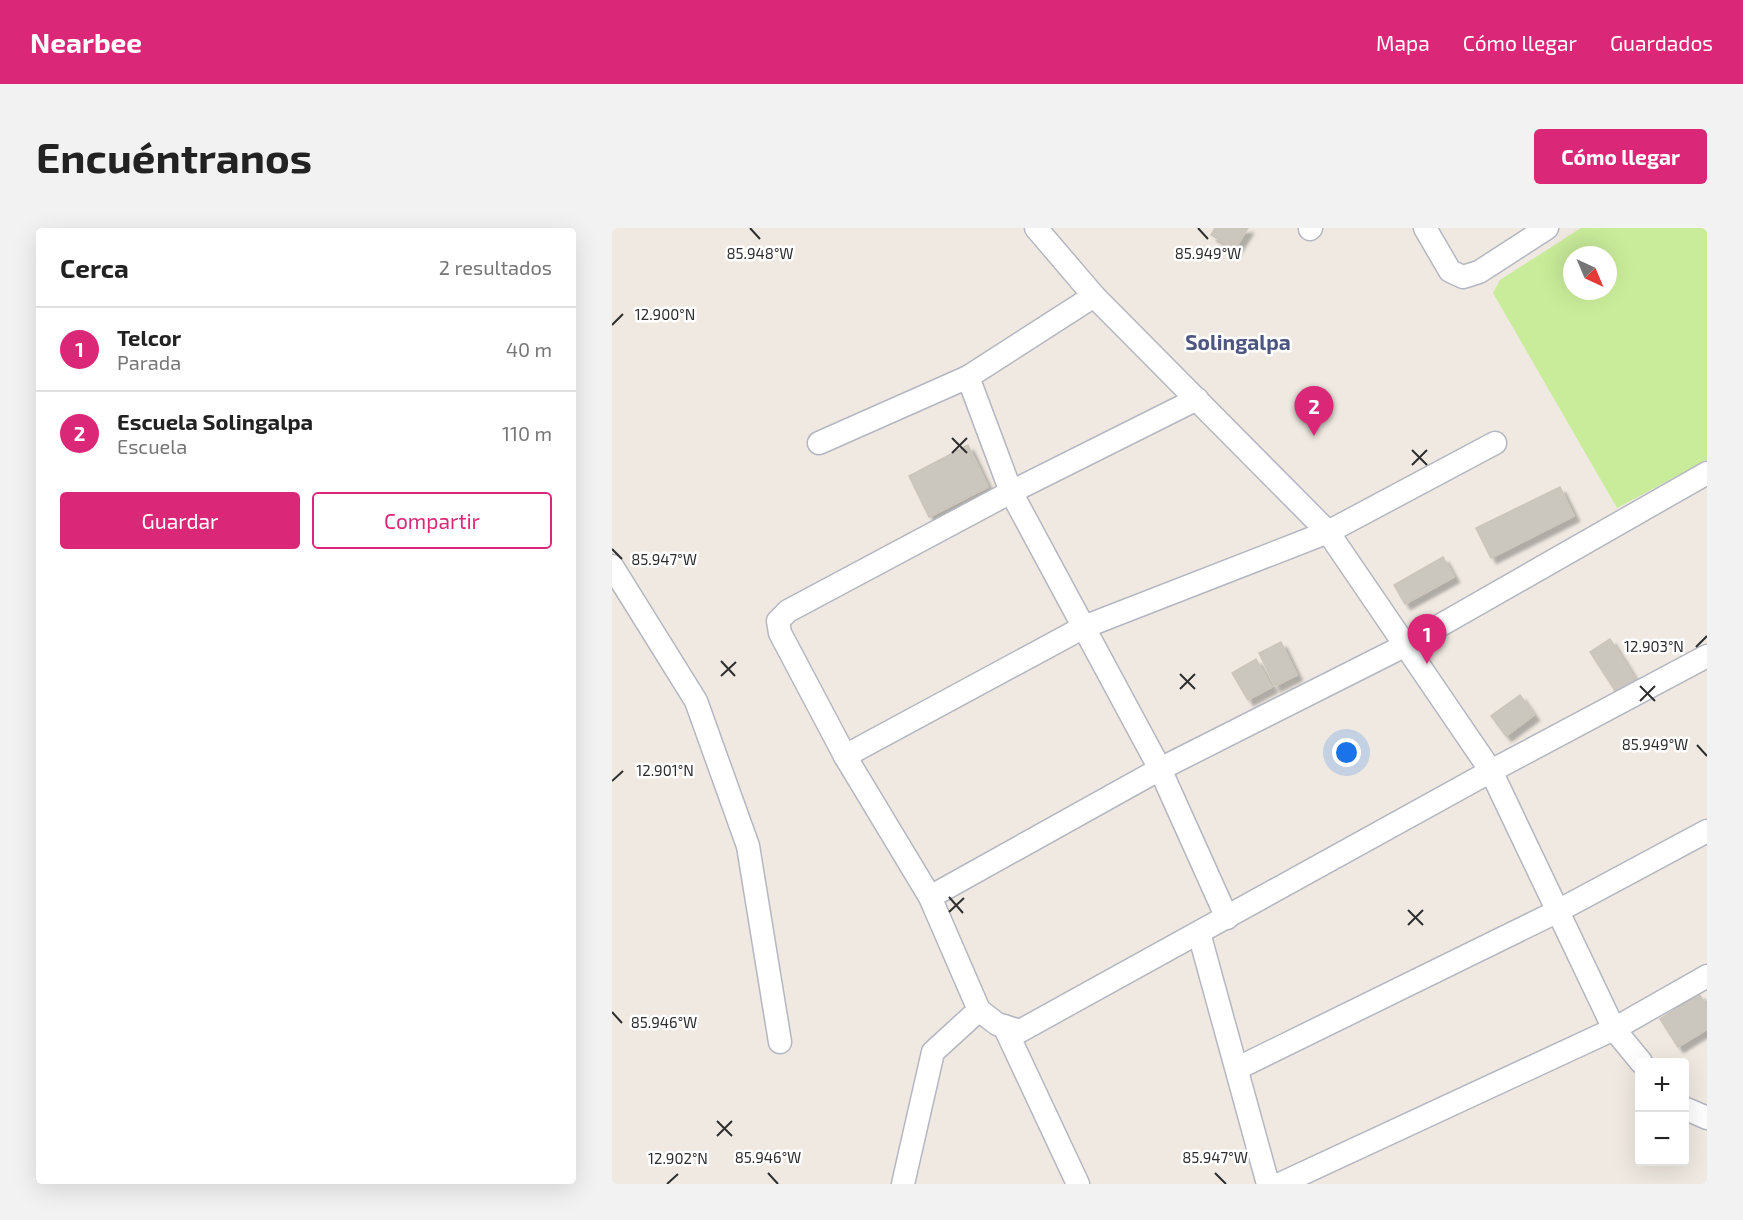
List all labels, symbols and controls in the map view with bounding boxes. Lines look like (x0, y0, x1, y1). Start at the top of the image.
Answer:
text: Nearbee (30, 25, 142, 59)
text: Mapa (1376, 30, 1430, 55)
text: Cómo llegar (1463, 30, 1577, 55)
text: Guardados (1610, 30, 1713, 55)
button: Cómo llegar (1534, 129, 1707, 184)
text: Encuéntranos (36, 131, 312, 181)
text: 85.948°W (726, 244, 794, 262)
text: 85.949°W (1175, 244, 1241, 262)
north arrow (1563, 246, 1617, 300)
text: Cerca (60, 252, 129, 283)
text: 2 resultados (439, 255, 552, 279)
text: 12.900°N (635, 305, 695, 323)
text: Telcor (117, 324, 181, 350)
district label: Solingalpa (1185, 329, 1291, 354)
text: 1 (75, 337, 84, 361)
text: 40 m (506, 337, 552, 361)
text: Parada (117, 350, 181, 374)
pin: 2 (1294, 386, 1334, 436)
text: Escuela Solingalpa (117, 408, 313, 434)
text: 2 (74, 421, 85, 445)
text: 110 m (502, 421, 552, 445)
text: Escuela (117, 434, 187, 458)
button: Guardar (60, 492, 300, 549)
button: Compartir (312, 492, 552, 549)
text: 85.947°W (631, 550, 697, 568)
pin: 1 (1408, 614, 1446, 664)
text: 12.903°N (1624, 637, 1684, 655)
text: 85.949°W (1622, 735, 1688, 753)
your location (1332, 738, 1361, 767)
text: 12.901°N (636, 761, 694, 779)
text: 85.946°W (631, 1013, 697, 1031)
map controls (1635, 1058, 1689, 1166)
button: + (1635, 1058, 1689, 1112)
button: − (1635, 1112, 1689, 1166)
text: 85.946°W (735, 1148, 801, 1166)
text: 85.947°W (1182, 1148, 1248, 1166)
text: 12.902°N (648, 1149, 708, 1167)

